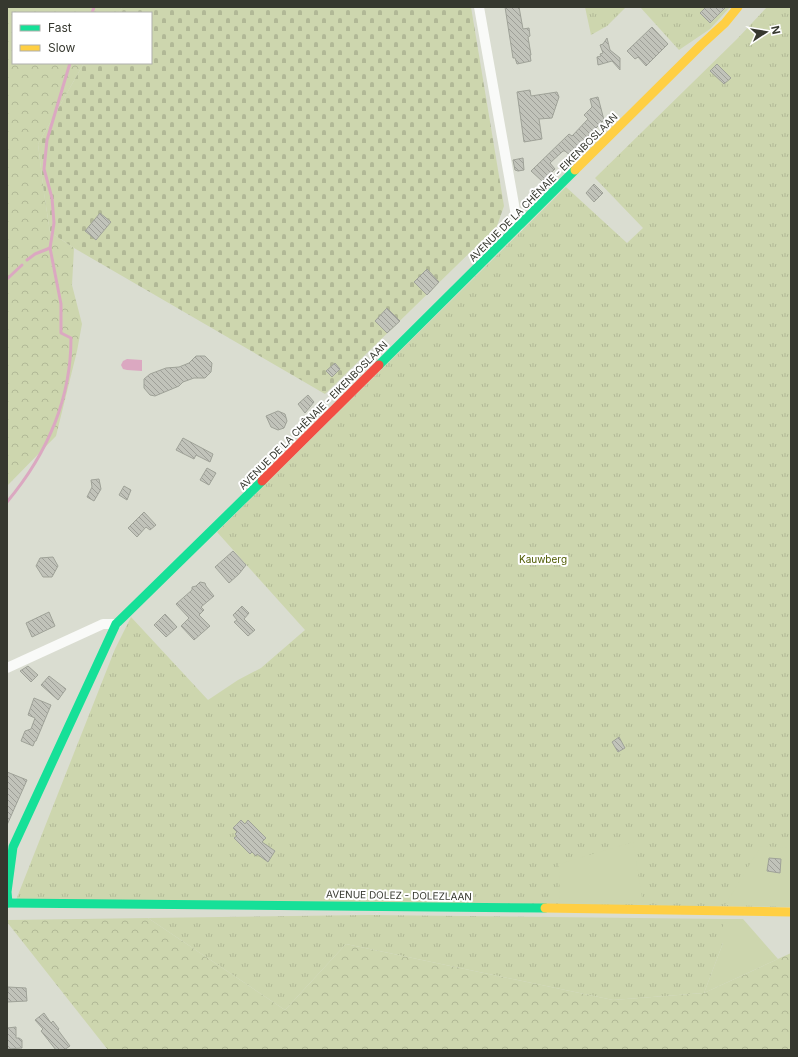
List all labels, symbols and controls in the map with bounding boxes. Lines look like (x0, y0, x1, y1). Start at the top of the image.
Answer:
legend (12, 12, 152, 64)
north arrow (746, 12, 786, 52)
text: Fast (48, 20, 72, 35)
text: N (768, 24, 784, 35)
text: Slow (48, 40, 76, 55)
street label: AVENUE DE LA CHÊNAIE - EIKENBOSLAAN (466, 110, 620, 264)
street label: AVENUE DE LA CHÊNAIE - EIKENBOSLAAN (236, 338, 390, 492)
park label: Kauwberg (519, 553, 567, 565)
street label: AVENUE DOLEZ - DOLEZLAAN (326, 888, 472, 902)

